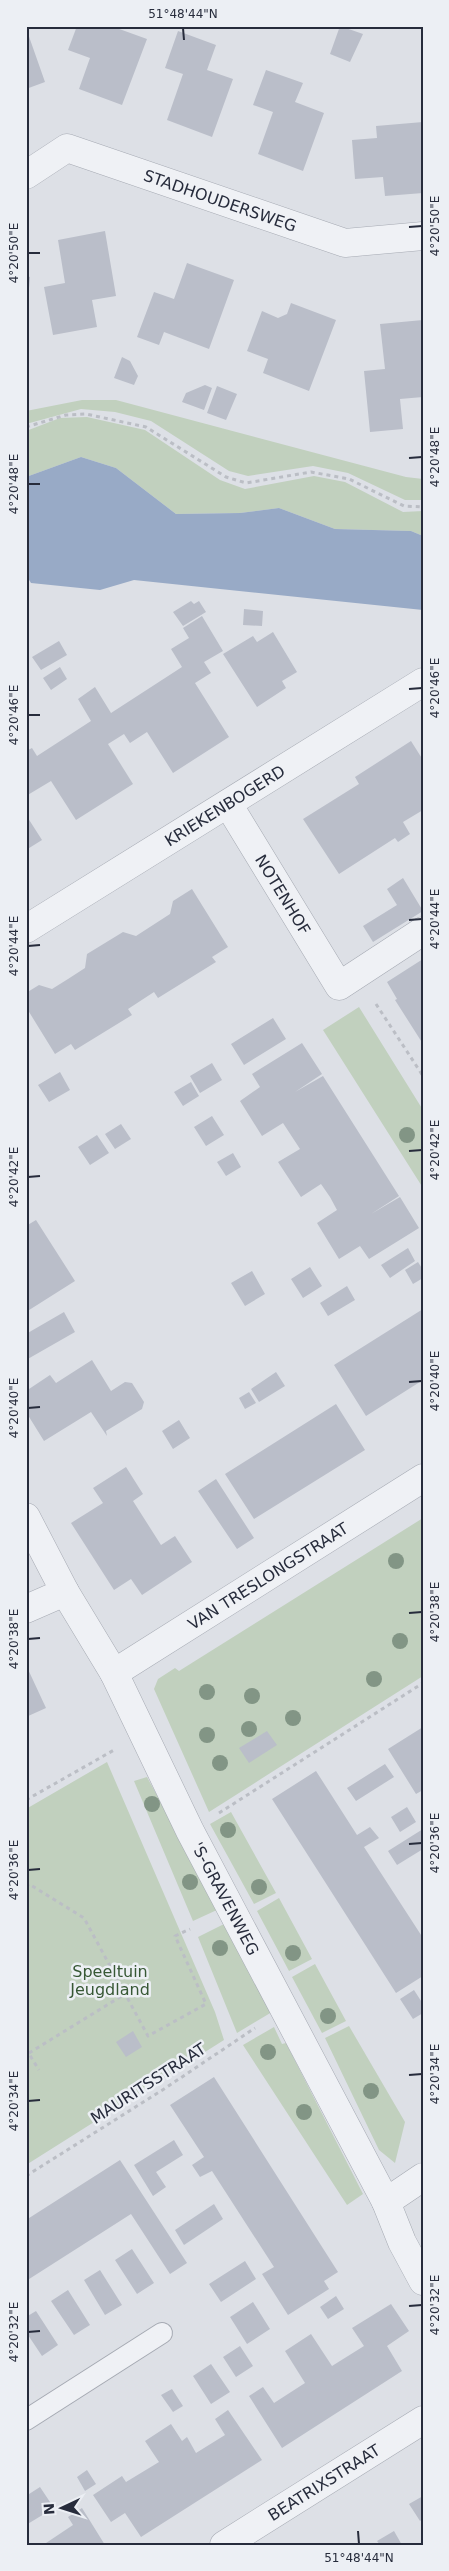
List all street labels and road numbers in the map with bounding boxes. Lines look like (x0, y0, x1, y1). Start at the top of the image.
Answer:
street label: STADHOUDERSWEG (141, 166, 299, 236)
street label: KRIEKENBOGERD (161, 761, 289, 850)
street label: NOTENHOF (251, 851, 314, 938)
street label: VAN TRESLONGSTRAAT (185, 1519, 352, 1634)
street label: 'S-GRAVENWEG (188, 1839, 263, 1959)
street label: MAURITSSTRAAT (87, 2039, 210, 2128)
street label: BEATRIXSTRAAT (265, 2440, 384, 2525)

